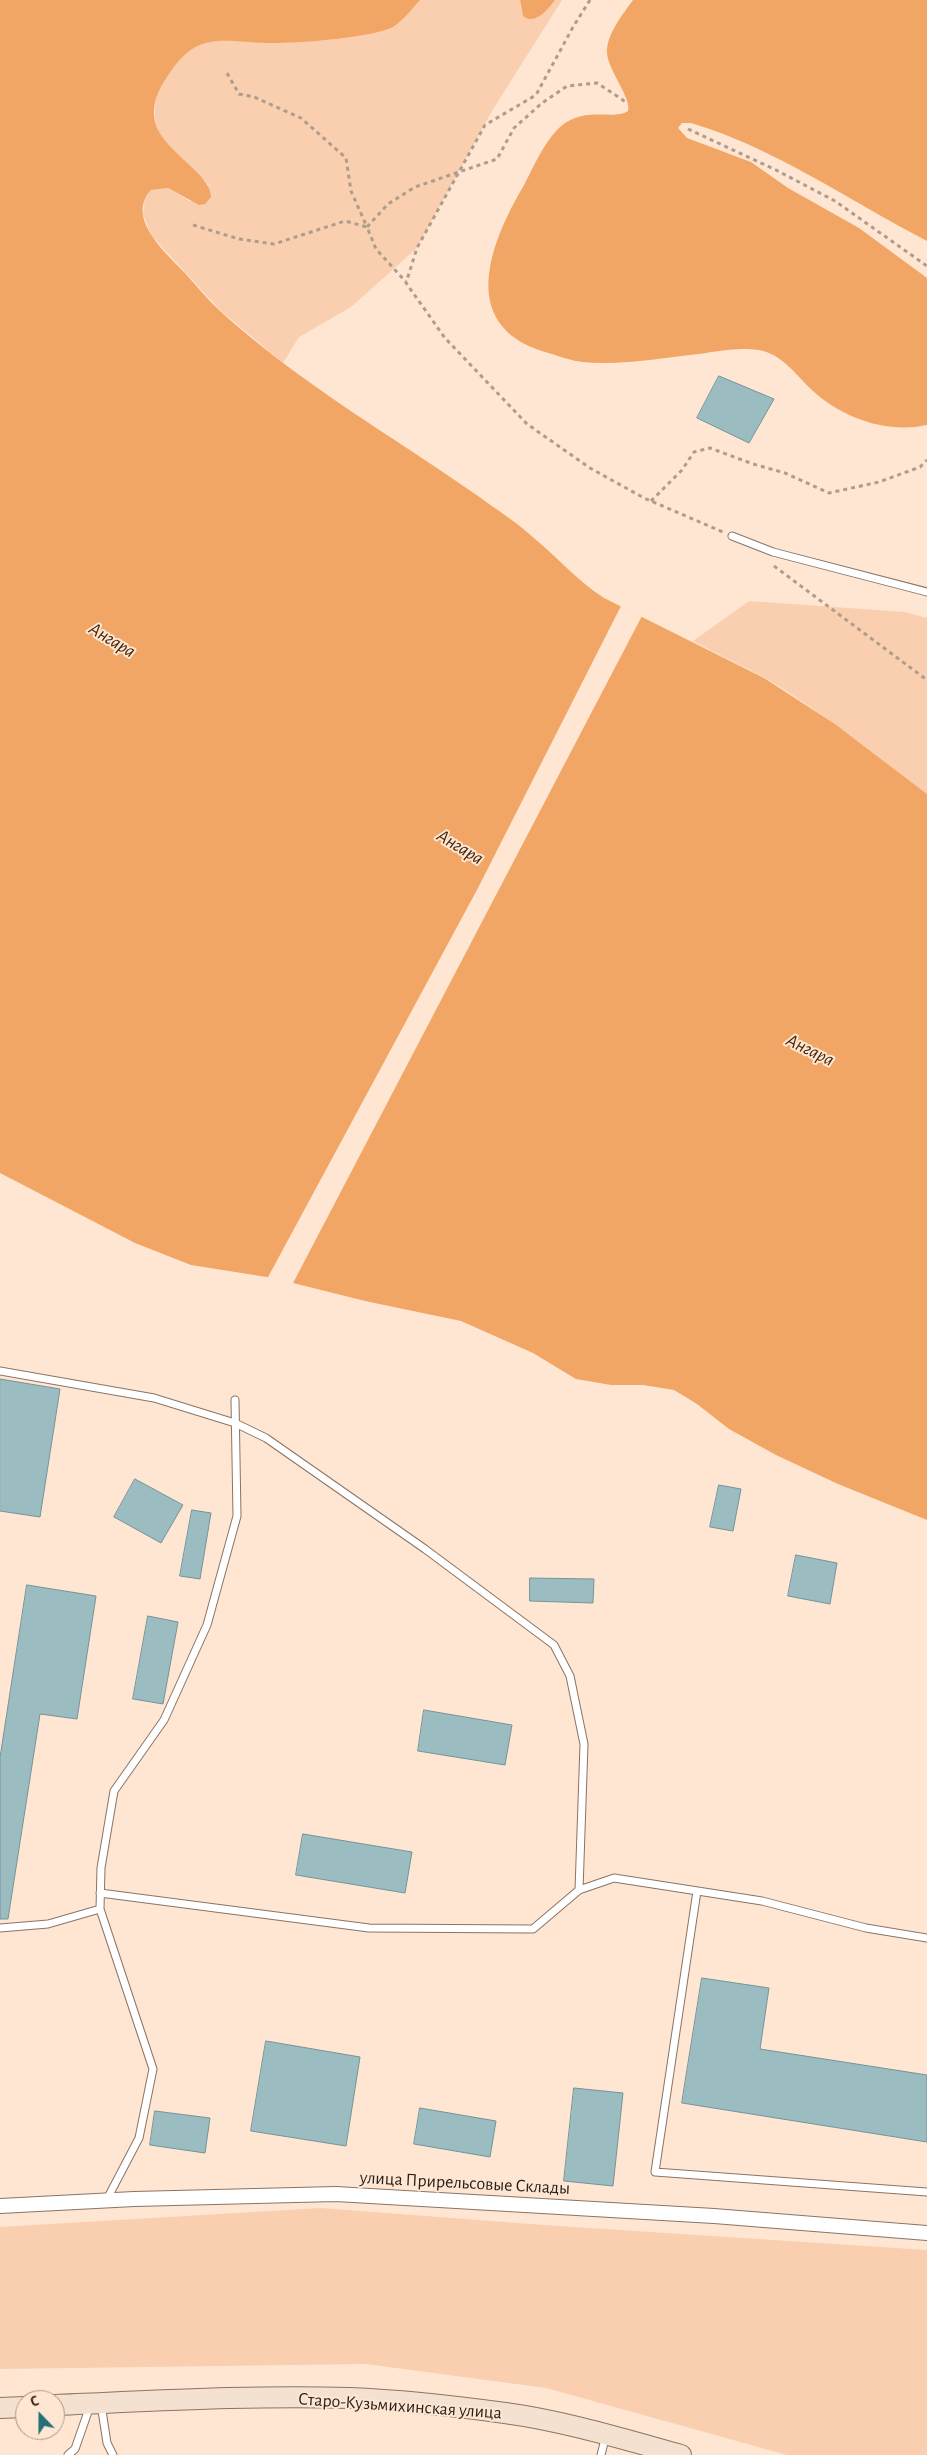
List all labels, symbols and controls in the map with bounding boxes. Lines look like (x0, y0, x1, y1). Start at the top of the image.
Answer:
water label: Ангара (84, 617, 140, 663)
water label: Ангара (432, 824, 488, 870)
water label: Ангара (782, 1029, 838, 1071)
street label: улица Прирельсовые Склады (359, 2167, 571, 2199)
street label: Старо-Кузьмихинская улица (297, 2388, 503, 2424)
north arrow (15, 2390, 65, 2440)
text: С (29, 2394, 41, 2410)

